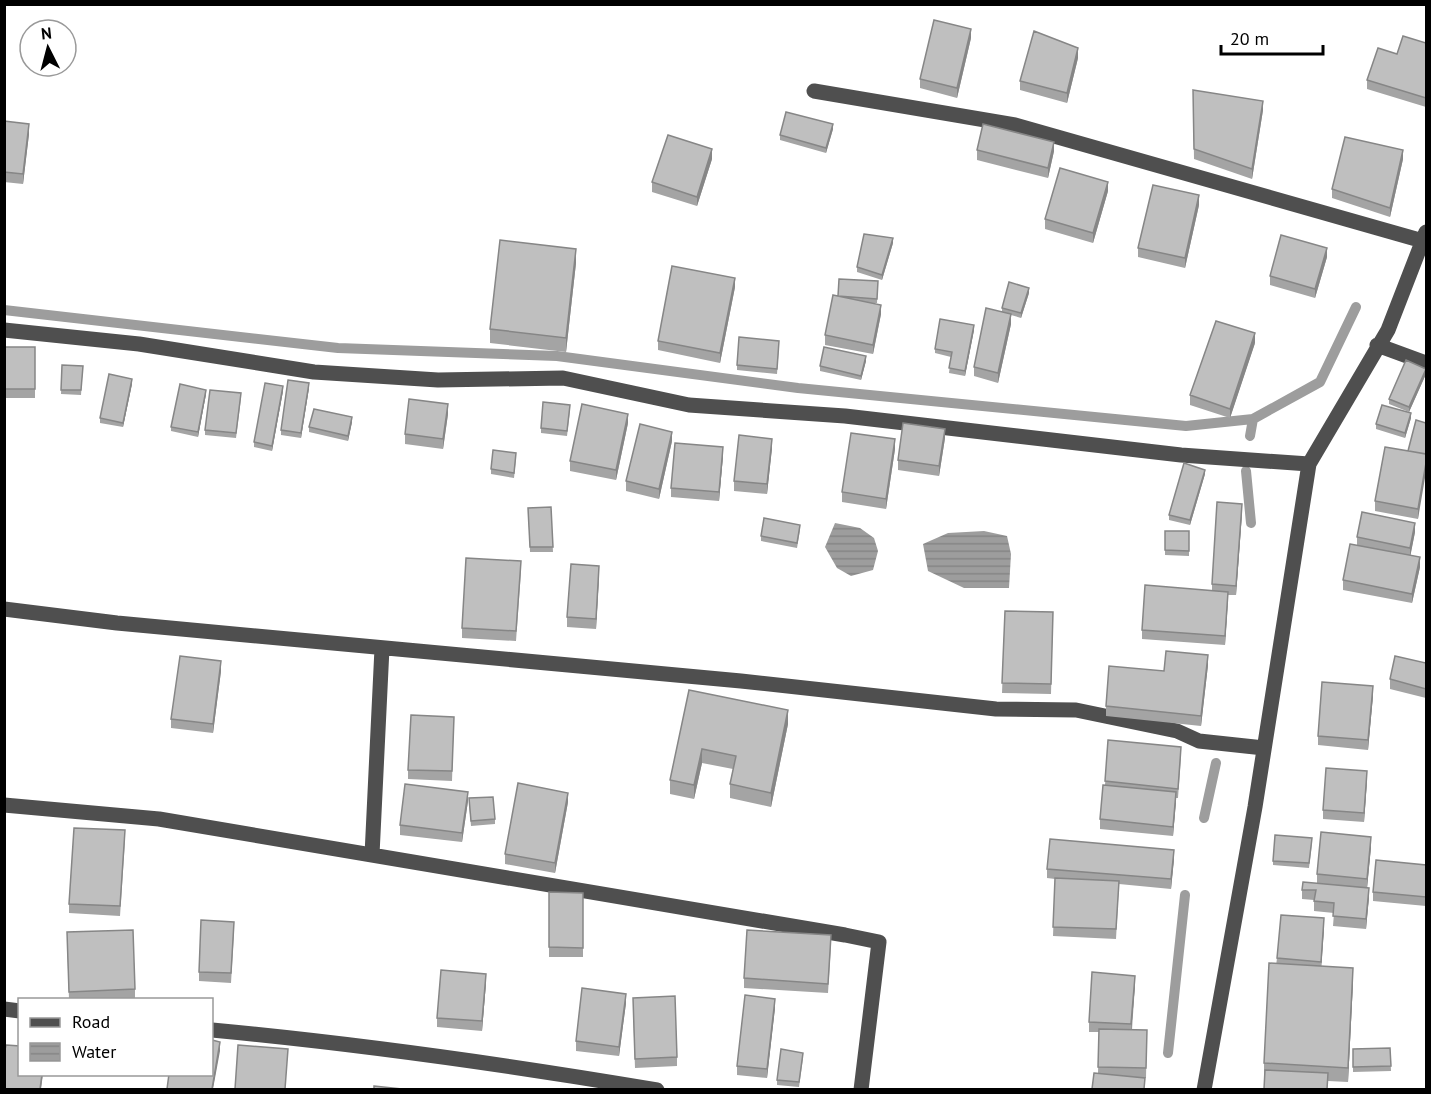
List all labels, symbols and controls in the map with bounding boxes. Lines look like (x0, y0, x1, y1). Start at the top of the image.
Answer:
north arrow (18, 18, 78, 78)
scale bar (1221, 18, 1323, 56)
text: N (40, 23, 53, 44)
text: 20 m (1230, 27, 1269, 50)
legend (18, 998, 213, 1076)
text: Road (72, 1010, 110, 1033)
text: Water (72, 1040, 116, 1063)

